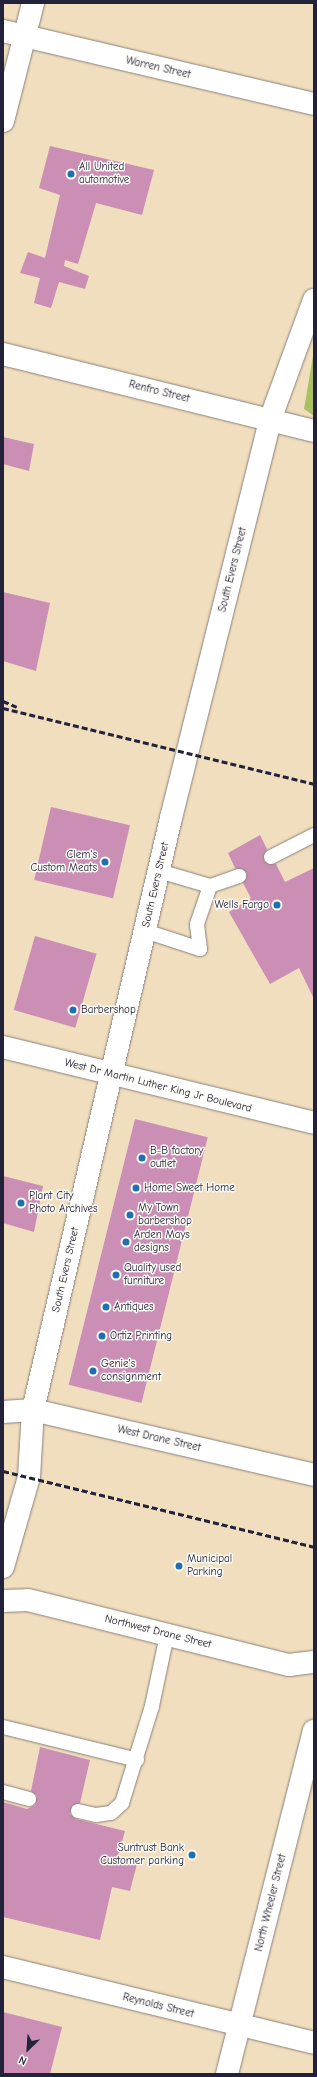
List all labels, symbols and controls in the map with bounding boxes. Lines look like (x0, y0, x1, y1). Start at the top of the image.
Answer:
street label: Warren Street (124, 54, 192, 82)
place label: All United automotive (79, 161, 129, 187)
marker: All United automotive (66, 169, 76, 179)
street label: Renfro Street (127, 378, 191, 406)
street label: South Evers Street (216, 526, 250, 614)
street label: South Evers Street (140, 841, 172, 929)
place label: Clem's Custom Meats (31, 849, 97, 875)
marker: Clem's Custom Meats (100, 857, 110, 867)
place label: Wells Fargo (215, 898, 269, 912)
marker: Wells Fargo (272, 900, 282, 910)
place label: Barbershop (81, 1003, 136, 1017)
marker: Barbershop (68, 1005, 78, 1015)
street label: West Dr Martin Luther King Jr Boulevard (63, 1056, 253, 1116)
place label: B-B factory outlet (150, 1145, 204, 1171)
marker: B-B factory outlet (137, 1153, 147, 1163)
place label: Home Sweet Home (144, 1181, 235, 1195)
marker: Home Sweet Home (131, 1183, 141, 1193)
place label: Plant City Photo Archives (29, 1190, 98, 1216)
marker: Plant City Photo Archives (16, 1198, 26, 1208)
place label: My Town barbershop (138, 1202, 192, 1228)
marker: My Town barbershop (125, 1210, 135, 1220)
street label: South Evers Street (50, 1226, 82, 1314)
place label: Arden Mays designs (134, 1229, 190, 1255)
marker: Arden Mays designs (121, 1237, 131, 1247)
place label: Quality used furniture (124, 1262, 181, 1288)
marker: Quality used furniture (111, 1270, 121, 1280)
place label: Antiques (114, 1300, 154, 1314)
marker: Antiques (101, 1302, 111, 1312)
place label: Ortiz Printing (110, 1329, 172, 1343)
marker: Ortiz Printing (97, 1331, 107, 1341)
place label: Genie's consignment (101, 1358, 161, 1384)
marker: Genie's consignment (88, 1366, 98, 1376)
street label: West Drane Street (116, 1423, 202, 1455)
place label: Municipal Parking (187, 1553, 232, 1579)
marker: Municipal Parking (174, 1561, 184, 1571)
street label: Northwest Drane Street (103, 1612, 213, 1652)
place label: Suntrust Bank Customer parking (100, 1842, 184, 1868)
marker: Suntrust Bank Customer parking (187, 1850, 197, 1860)
street label: North Wheeler Street (252, 1853, 290, 1953)
street label: Reynolds Street (121, 1991, 195, 2021)
north arrow (8, 2029, 48, 2069)
text: N (17, 2053, 29, 2068)

